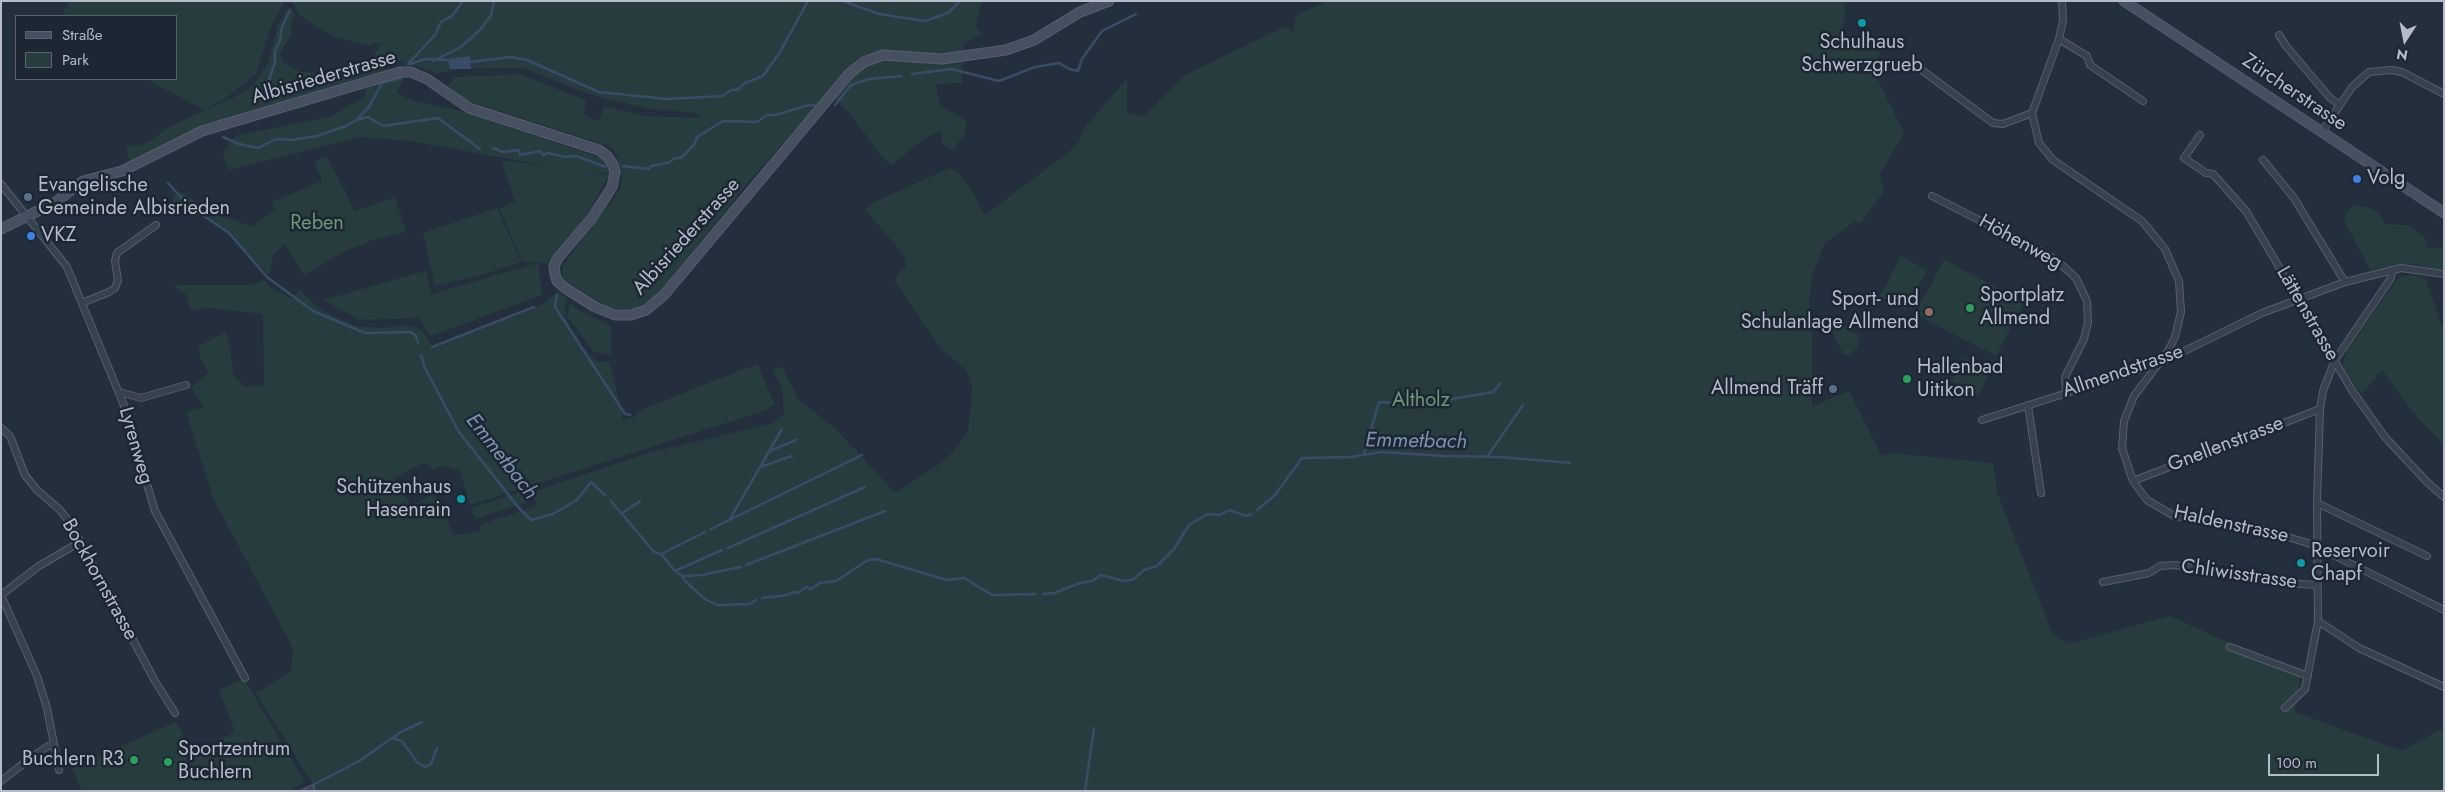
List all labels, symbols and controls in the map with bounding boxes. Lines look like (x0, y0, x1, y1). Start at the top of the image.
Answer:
legend (15, 15, 178, 80)
north arrow (2380, 15, 2430, 65)
marker: Schulhaus Schwerzgrueb (1856, 17, 1868, 29)
text: Straße (62, 24, 102, 46)
place label: Schulhaus Schwerzgrueb (1801, 31, 1923, 78)
text: N (2395, 44, 2410, 66)
street label: Albisriederstrasse (249, 46, 399, 110)
text: Park (62, 49, 89, 71)
street label: Zürcherstrasse (2237, 49, 2351, 137)
place label: Volg (2367, 167, 2406, 191)
marker: Volg (2351, 173, 2363, 185)
place label: Evangelische Gemeinde Albisrieden (38, 174, 230, 221)
street label: Albisriederstrasse (628, 174, 746, 300)
marker: Evangelische Gemeinde Albisrieden (22, 191, 34, 203)
street label: Höhenweg (1974, 210, 2066, 276)
park label: Reben (290, 212, 344, 236)
place label: VKZ (41, 224, 76, 248)
marker: VKZ (25, 230, 37, 242)
street label: Lättenstrasse (2270, 263, 2344, 365)
place label: Sportplatz Allmend (1980, 284, 2065, 331)
place label: Sport- und Schulanlage Allmend (1741, 288, 1919, 335)
marker: Sportplatz Allmend (1964, 302, 1976, 314)
marker: Sport- und Schulanlage Allmend (1923, 306, 1935, 318)
street label: Allmendstrasse (2060, 340, 2186, 404)
place label: Hallenbad Uitikon (1917, 356, 2003, 403)
marker: Hallenbad Uitikon (1901, 373, 1913, 385)
place label: Allmend Träff (1711, 377, 1823, 401)
marker: Allmend Träff (1827, 383, 1839, 395)
park label: Altholz (1392, 389, 1450, 413)
street label: Lyrenweg (113, 405, 157, 487)
water label: Emmetbach (460, 409, 542, 505)
street label: Gnellenstrasse (2165, 412, 2287, 478)
water label: Emmetbach (1365, 429, 1467, 455)
place label: Schützenhaus Hasenrain (336, 476, 451, 523)
marker: Schützenhaus Hasenrain (455, 493, 467, 505)
street label: Haldenstrasse (2172, 501, 2290, 549)
street label: Bockhornstrasse (56, 515, 142, 645)
place label: Reservoir Chapf (2311, 540, 2390, 587)
street label: Chliwisstrasse (2180, 555, 2298, 595)
marker: Reservoir Chapf (2295, 557, 2307, 569)
place label: Sportzentrum Buchlern (178, 738, 290, 785)
scale bar (2270, 744, 2381, 776)
place label: Buchlern R3 (22, 748, 124, 772)
text: 100 m (2276, 752, 2317, 774)
marker: Buchlern R3 (128, 754, 140, 766)
marker: Sportzentrum Buchlern (162, 756, 174, 768)

